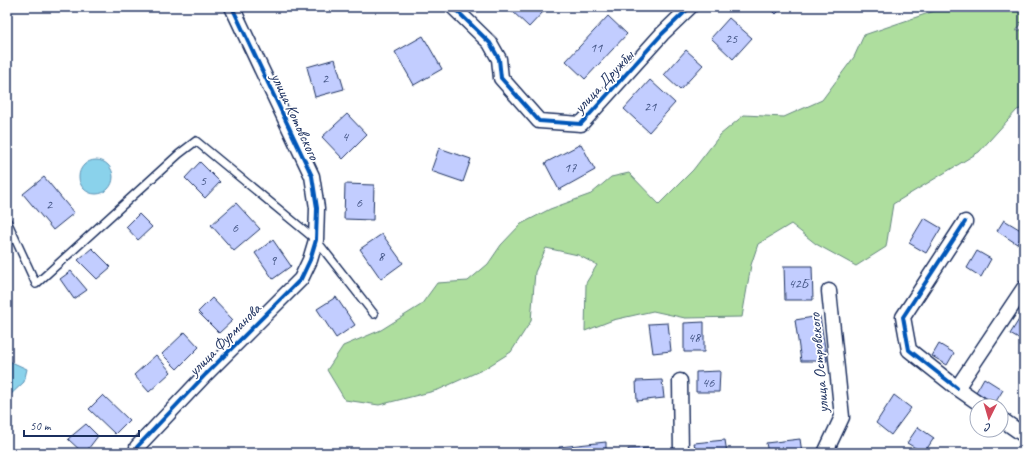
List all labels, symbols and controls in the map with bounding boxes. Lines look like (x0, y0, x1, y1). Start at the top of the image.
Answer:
house number: 25 (725, 30, 738, 47)
house number: 11 (590, 39, 603, 56)
street label: улица Дружбы (569, 45, 639, 118)
street label: улица Котовского (266, 69, 325, 164)
house number: 2 (322, 70, 330, 87)
house number: 21 (644, 98, 657, 115)
house number: 4 (342, 128, 350, 145)
house number: 17 (564, 159, 577, 176)
house number: 5 (200, 172, 207, 189)
house number: 6 (356, 194, 363, 211)
house number: 2 (46, 196, 54, 213)
house number: 6 (232, 219, 239, 236)
house number: 8 (378, 248, 386, 265)
house number: 9 (270, 252, 278, 269)
house number: 42Б (788, 275, 811, 292)
street label: улица Фурманова (183, 298, 266, 381)
street label: улица Островского (805, 311, 833, 415)
house number: 48 (688, 329, 702, 346)
house number: 46 (702, 374, 715, 391)
north arrow (969, 398, 1009, 438)
scale bar (24, 412, 139, 438)
text: 50 m (30, 418, 52, 434)
text: С (983, 421, 991, 435)

